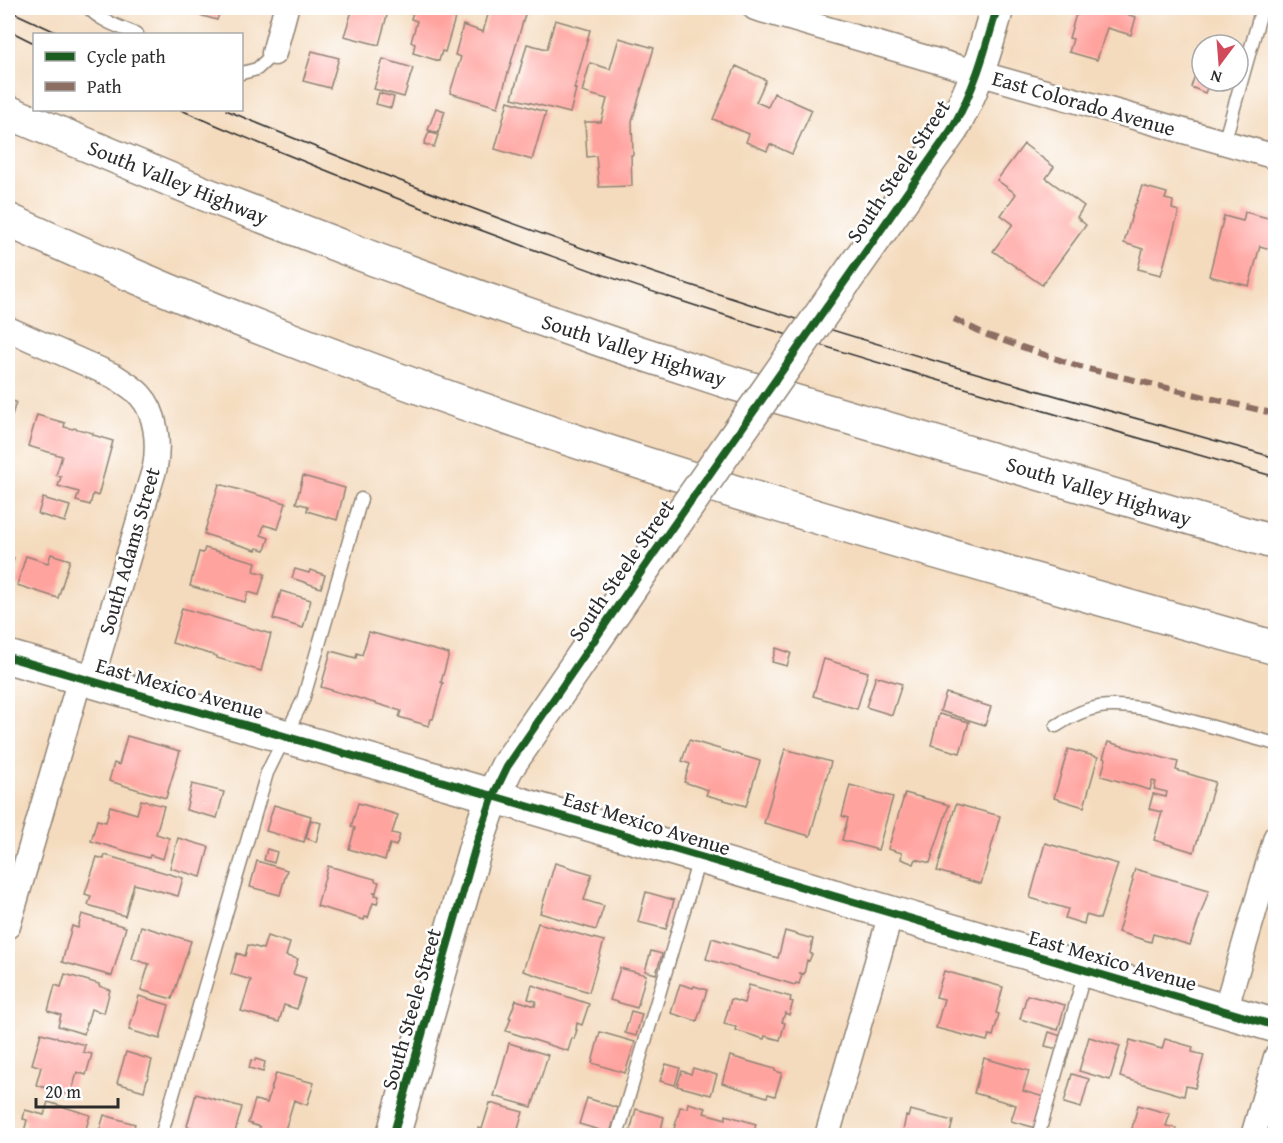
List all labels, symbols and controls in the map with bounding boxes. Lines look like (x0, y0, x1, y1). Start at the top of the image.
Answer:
legend (33, 33, 243, 111)
north arrow (1190, 33, 1250, 93)
text: Cycle path (87, 43, 166, 70)
street label: East Colorado Avenue (989, 62, 1179, 144)
text: N (1207, 64, 1224, 90)
text: Path (87, 73, 122, 100)
street label: South Steele Street (838, 93, 958, 249)
street label: South Valley Highway (83, 132, 273, 233)
street label: South Valley Highway (538, 306, 731, 395)
street label: South Valley Highway (1002, 448, 1196, 534)
street label: South Adams Street (90, 463, 168, 639)
street label: South Steele Street (560, 492, 682, 647)
street label: East Mexico Avenue (92, 649, 268, 727)
street label: East Mexico Avenue (560, 783, 735, 863)
street label: East Mexico Avenue (1025, 921, 1201, 999)
street label: South Steele Street (373, 924, 449, 1094)
scale bar (36, 1071, 118, 1109)
text: 20 m (45, 1078, 81, 1105)

